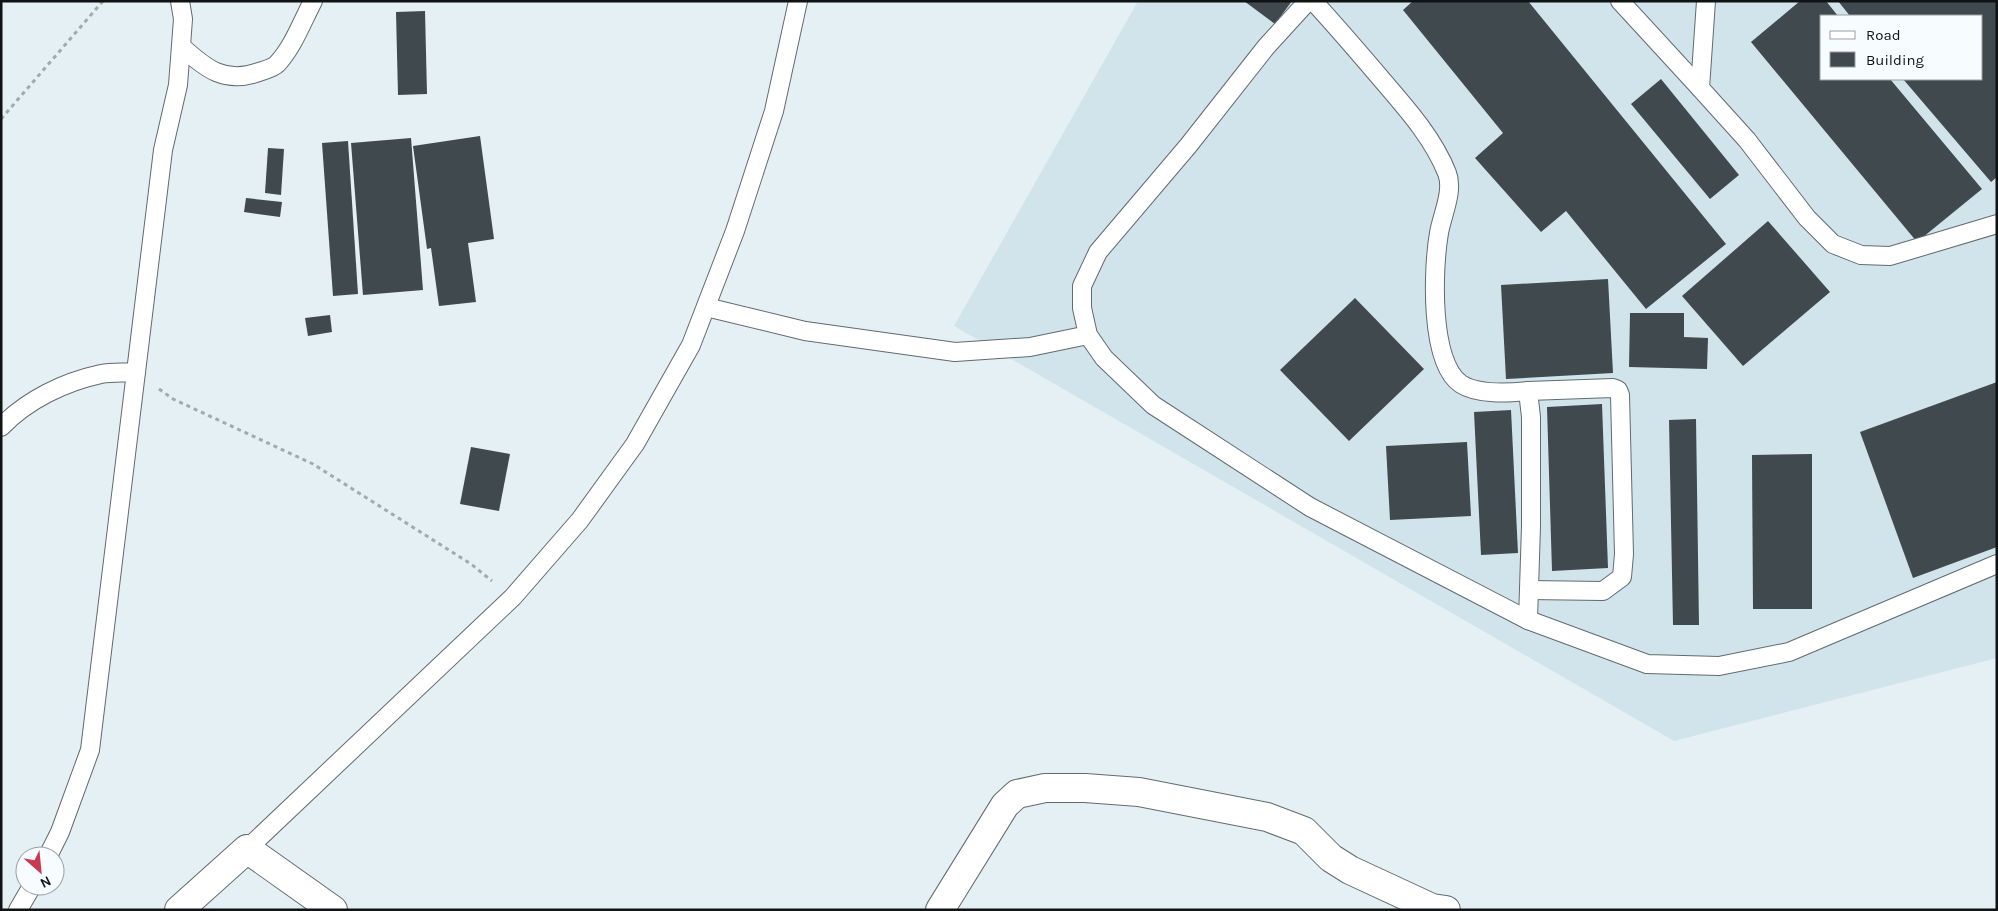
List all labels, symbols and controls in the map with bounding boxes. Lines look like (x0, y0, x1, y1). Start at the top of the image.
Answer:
legend (1820, 15, 1983, 80)
text: Road (1866, 26, 1901, 44)
text: Building (1866, 51, 1924, 69)
north arrow (15, 846, 65, 896)
text: N (37, 872, 54, 892)

